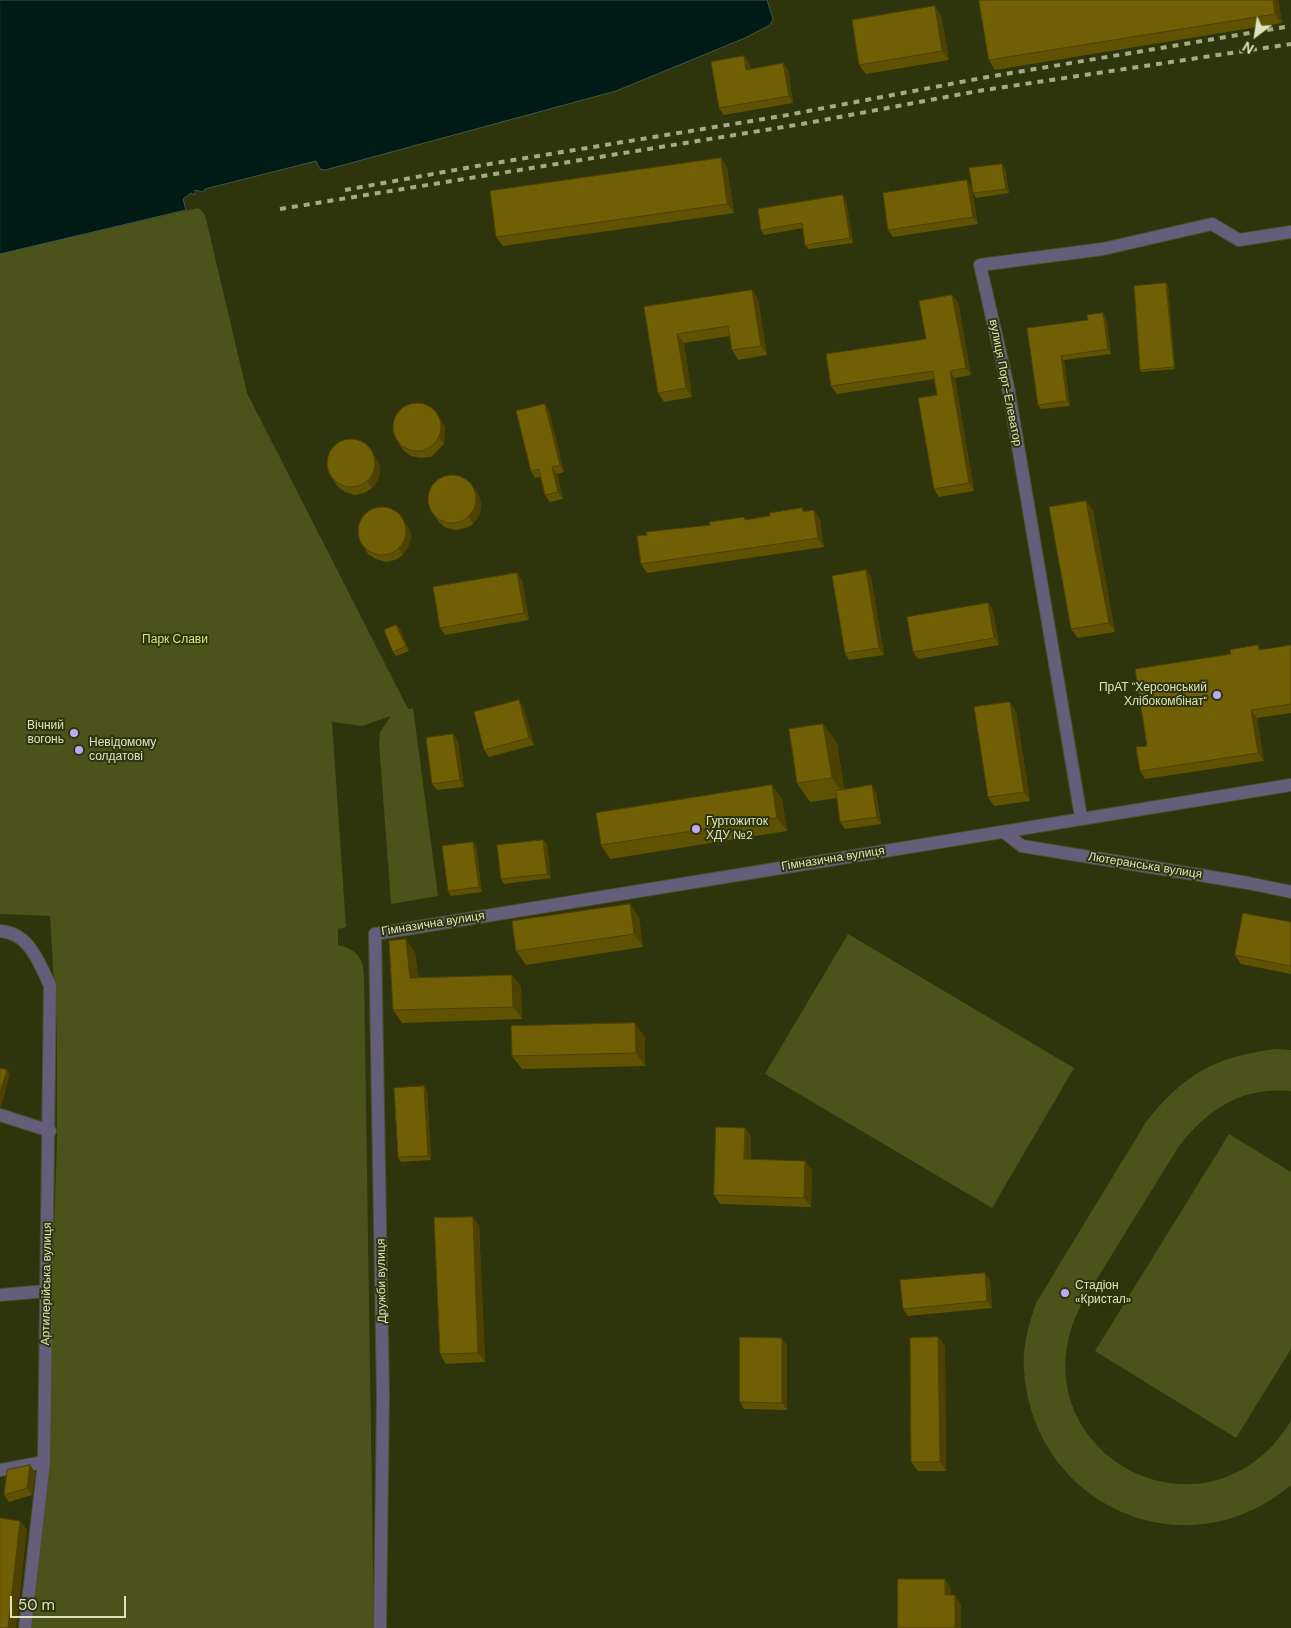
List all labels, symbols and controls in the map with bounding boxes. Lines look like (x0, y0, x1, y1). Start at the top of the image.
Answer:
north arrow (1231, 10, 1281, 60)
text: N (1239, 38, 1257, 58)
street label: вулиця Порт-Елеватор (986, 318, 1024, 448)
park label: Парк Слави (142, 633, 208, 647)
place label: ПрАТ "Херсонський Хлібокомбінат" (1099, 681, 1207, 709)
marker: ПрАТ "Херсонський Хлібокомбінат" (1211, 689, 1223, 701)
place label: Вічний вогонь (27, 719, 64, 747)
marker: Вічний вогонь (68, 727, 80, 739)
place label: Невідомому солдатові (89, 736, 156, 764)
marker: Невідомому солдатові (73, 744, 85, 756)
place label: Гуртожиток ХДУ №2 (706, 815, 768, 843)
marker: Гуртожиток ХДУ №2 (690, 823, 702, 835)
street label: Гімназична вулиця (780, 844, 886, 874)
street label: Лютеранська вулиця (1087, 850, 1203, 882)
street label: Гімназична вулиця (380, 909, 486, 939)
street label: Артилерійська вулиця (39, 1222, 55, 1346)
street label: Дружби вулиця (374, 1239, 390, 1323)
place label: Стадіон «Кристал» (1075, 1279, 1131, 1307)
marker: Стадіон «Кристал» (1059, 1287, 1071, 1299)
scale bar (12, 1586, 129, 1618)
text: 50 m (18, 1595, 55, 1615)

